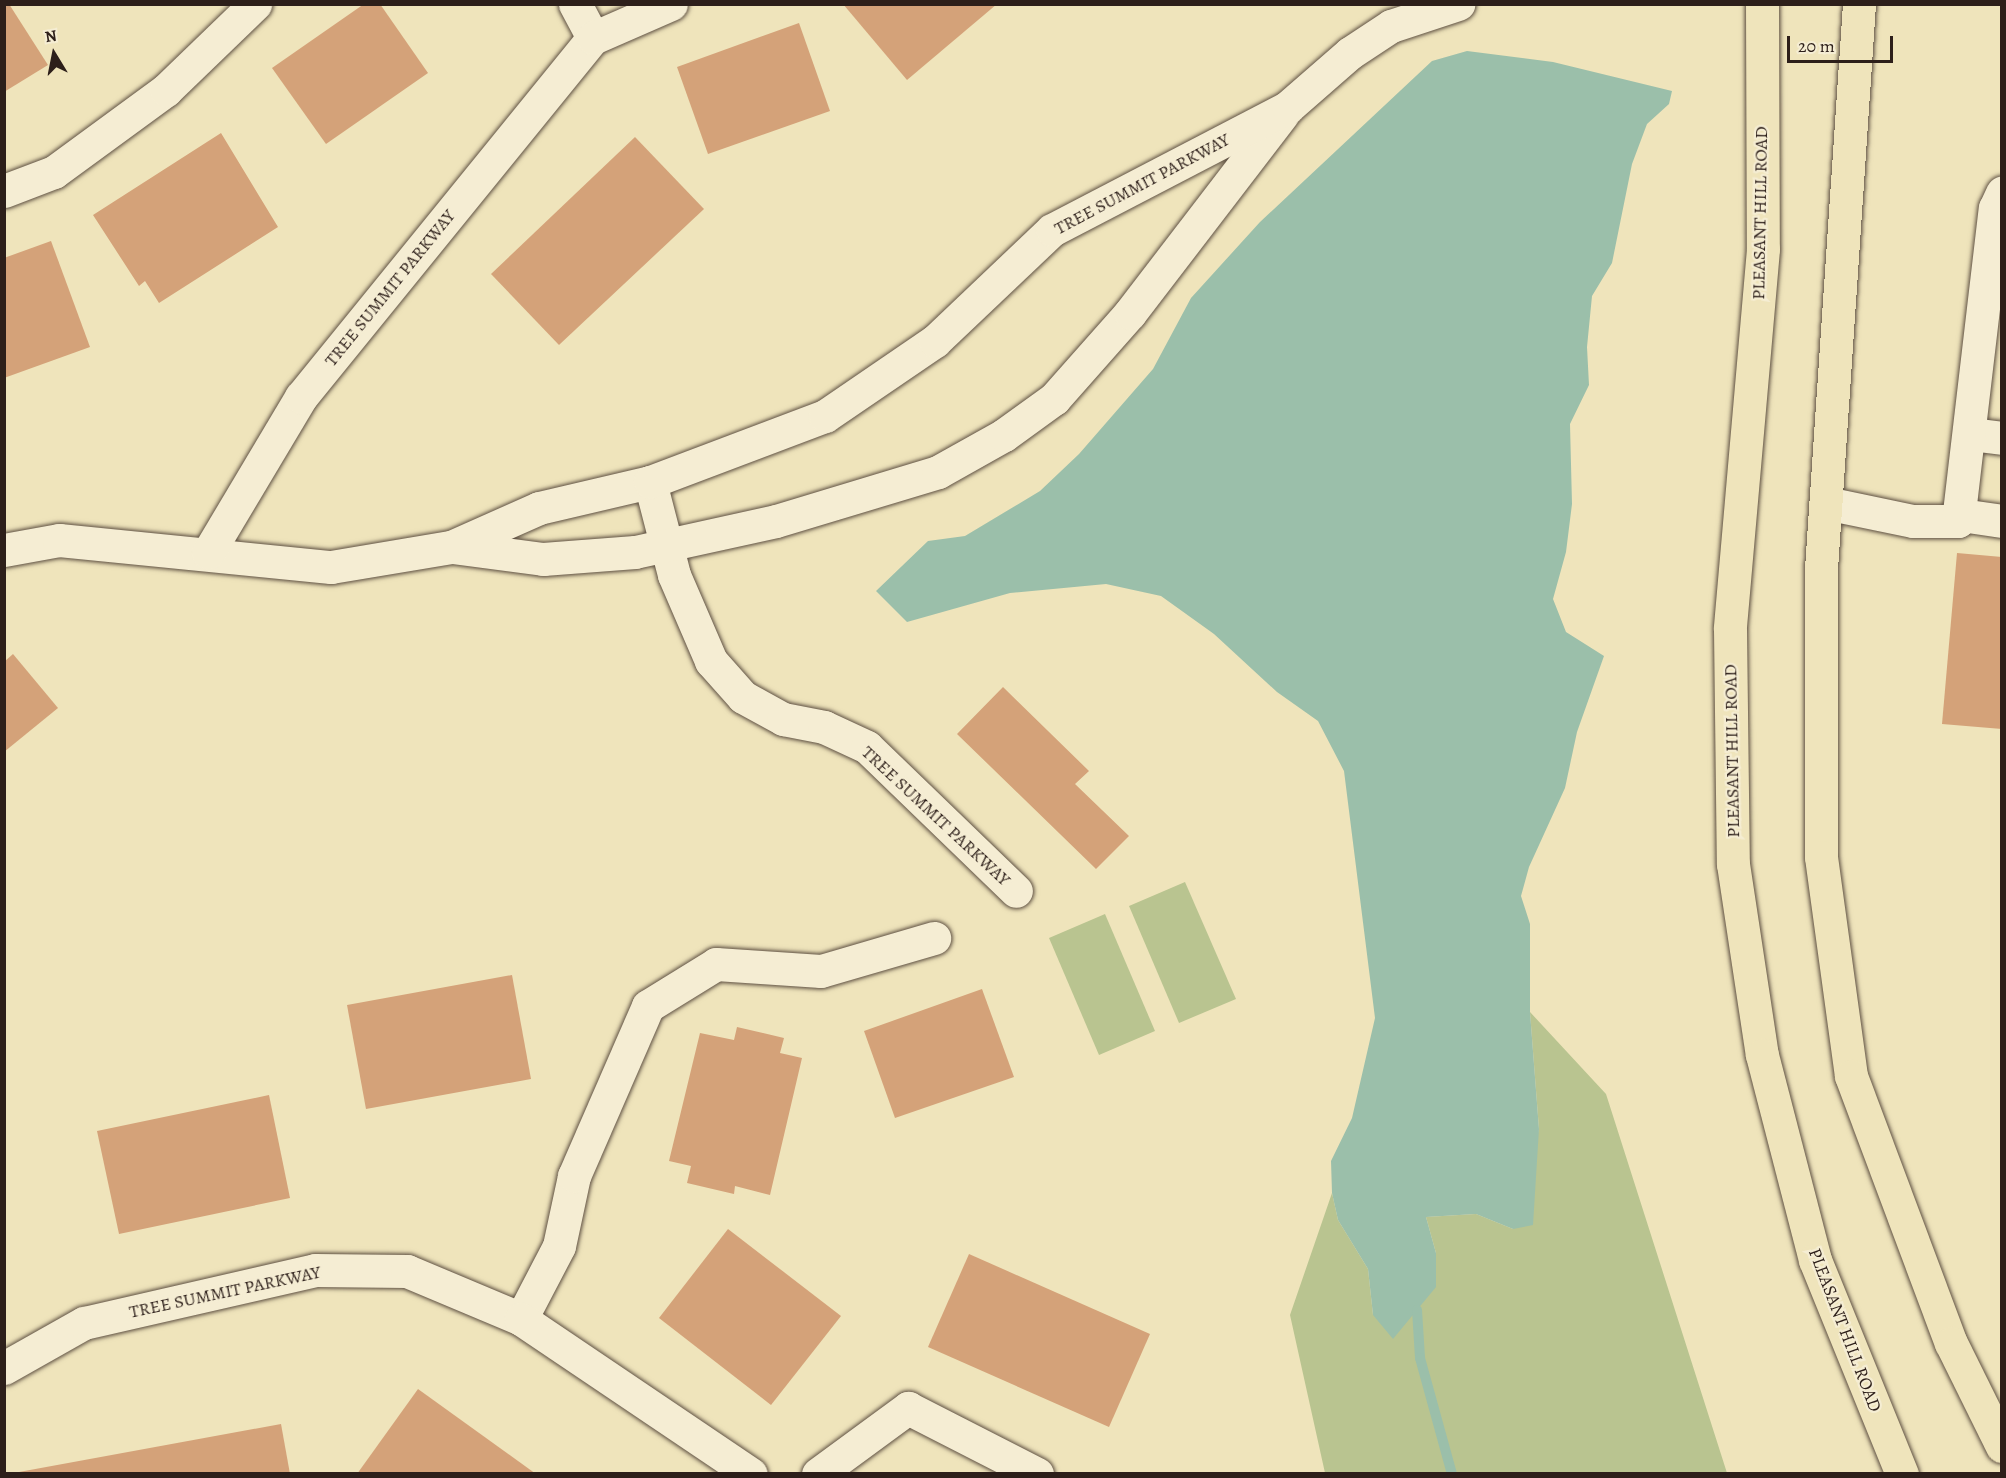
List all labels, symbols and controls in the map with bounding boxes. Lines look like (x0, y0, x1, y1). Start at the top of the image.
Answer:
north arrow (24, 24, 84, 84)
text: N (43, 24, 59, 48)
scale bar (1790, 24, 1896, 62)
text: 20 m (1798, 34, 1835, 58)
street label: PLEASANT HILL ROAD (1748, 126, 1772, 300)
street label: TREE SUMMIT PARKWAY (1051, 129, 1233, 239)
street label: TREE SUMMIT PARKWAY (320, 205, 460, 371)
street label: PLEASANT HILL ROAD (1720, 664, 1744, 838)
street label: TREE SUMMIT PARKWAY (857, 742, 1015, 890)
street label: PLEASANT HILL ROAD (1804, 1245, 1886, 1415)
street label: TREE SUMMIT PARKWAY (127, 1261, 323, 1323)

